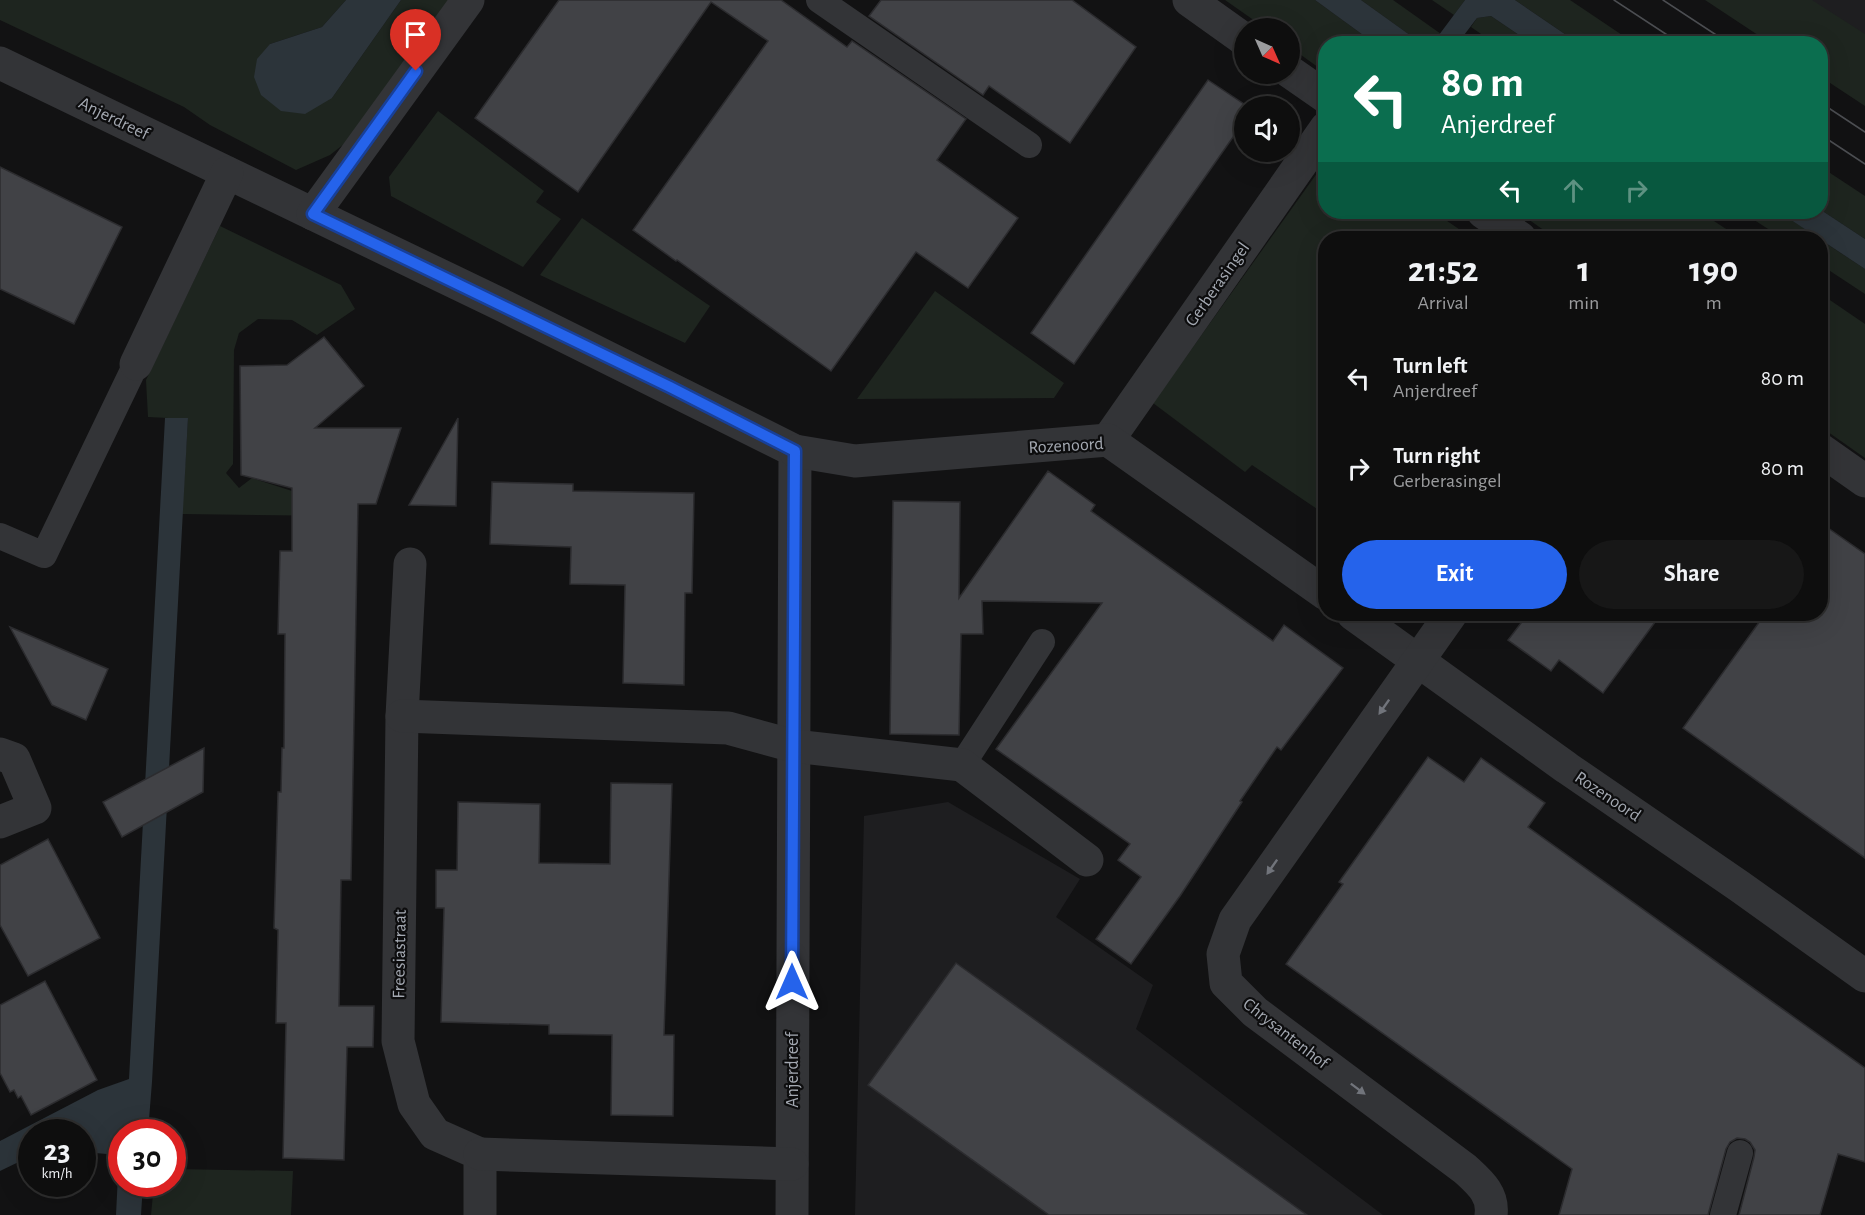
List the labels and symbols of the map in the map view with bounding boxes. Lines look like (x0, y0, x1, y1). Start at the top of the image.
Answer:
pin (390, 9, 441, 71)
north arrow (1234, 18, 1300, 84)
street label: Anjerdreef (76, 94, 153, 144)
street label: Gerberasingel (1182, 239, 1253, 330)
street label: Rozenoord (1028, 435, 1104, 457)
one-way arrow (1378, 699, 1390, 715)
street label: Rozenoord (1571, 768, 1644, 825)
one-way arrow (1266, 858, 1278, 874)
street label: Freesiastraat (390, 909, 410, 999)
position arrow (760, 950, 824, 1014)
street label: Chrysantenhof (1239, 995, 1333, 1073)
street label: Anjerdreef (784, 1031, 802, 1108)
one-way arrow (1350, 1083, 1366, 1095)
speed limit sign: 30 (108, 1119, 186, 1197)

